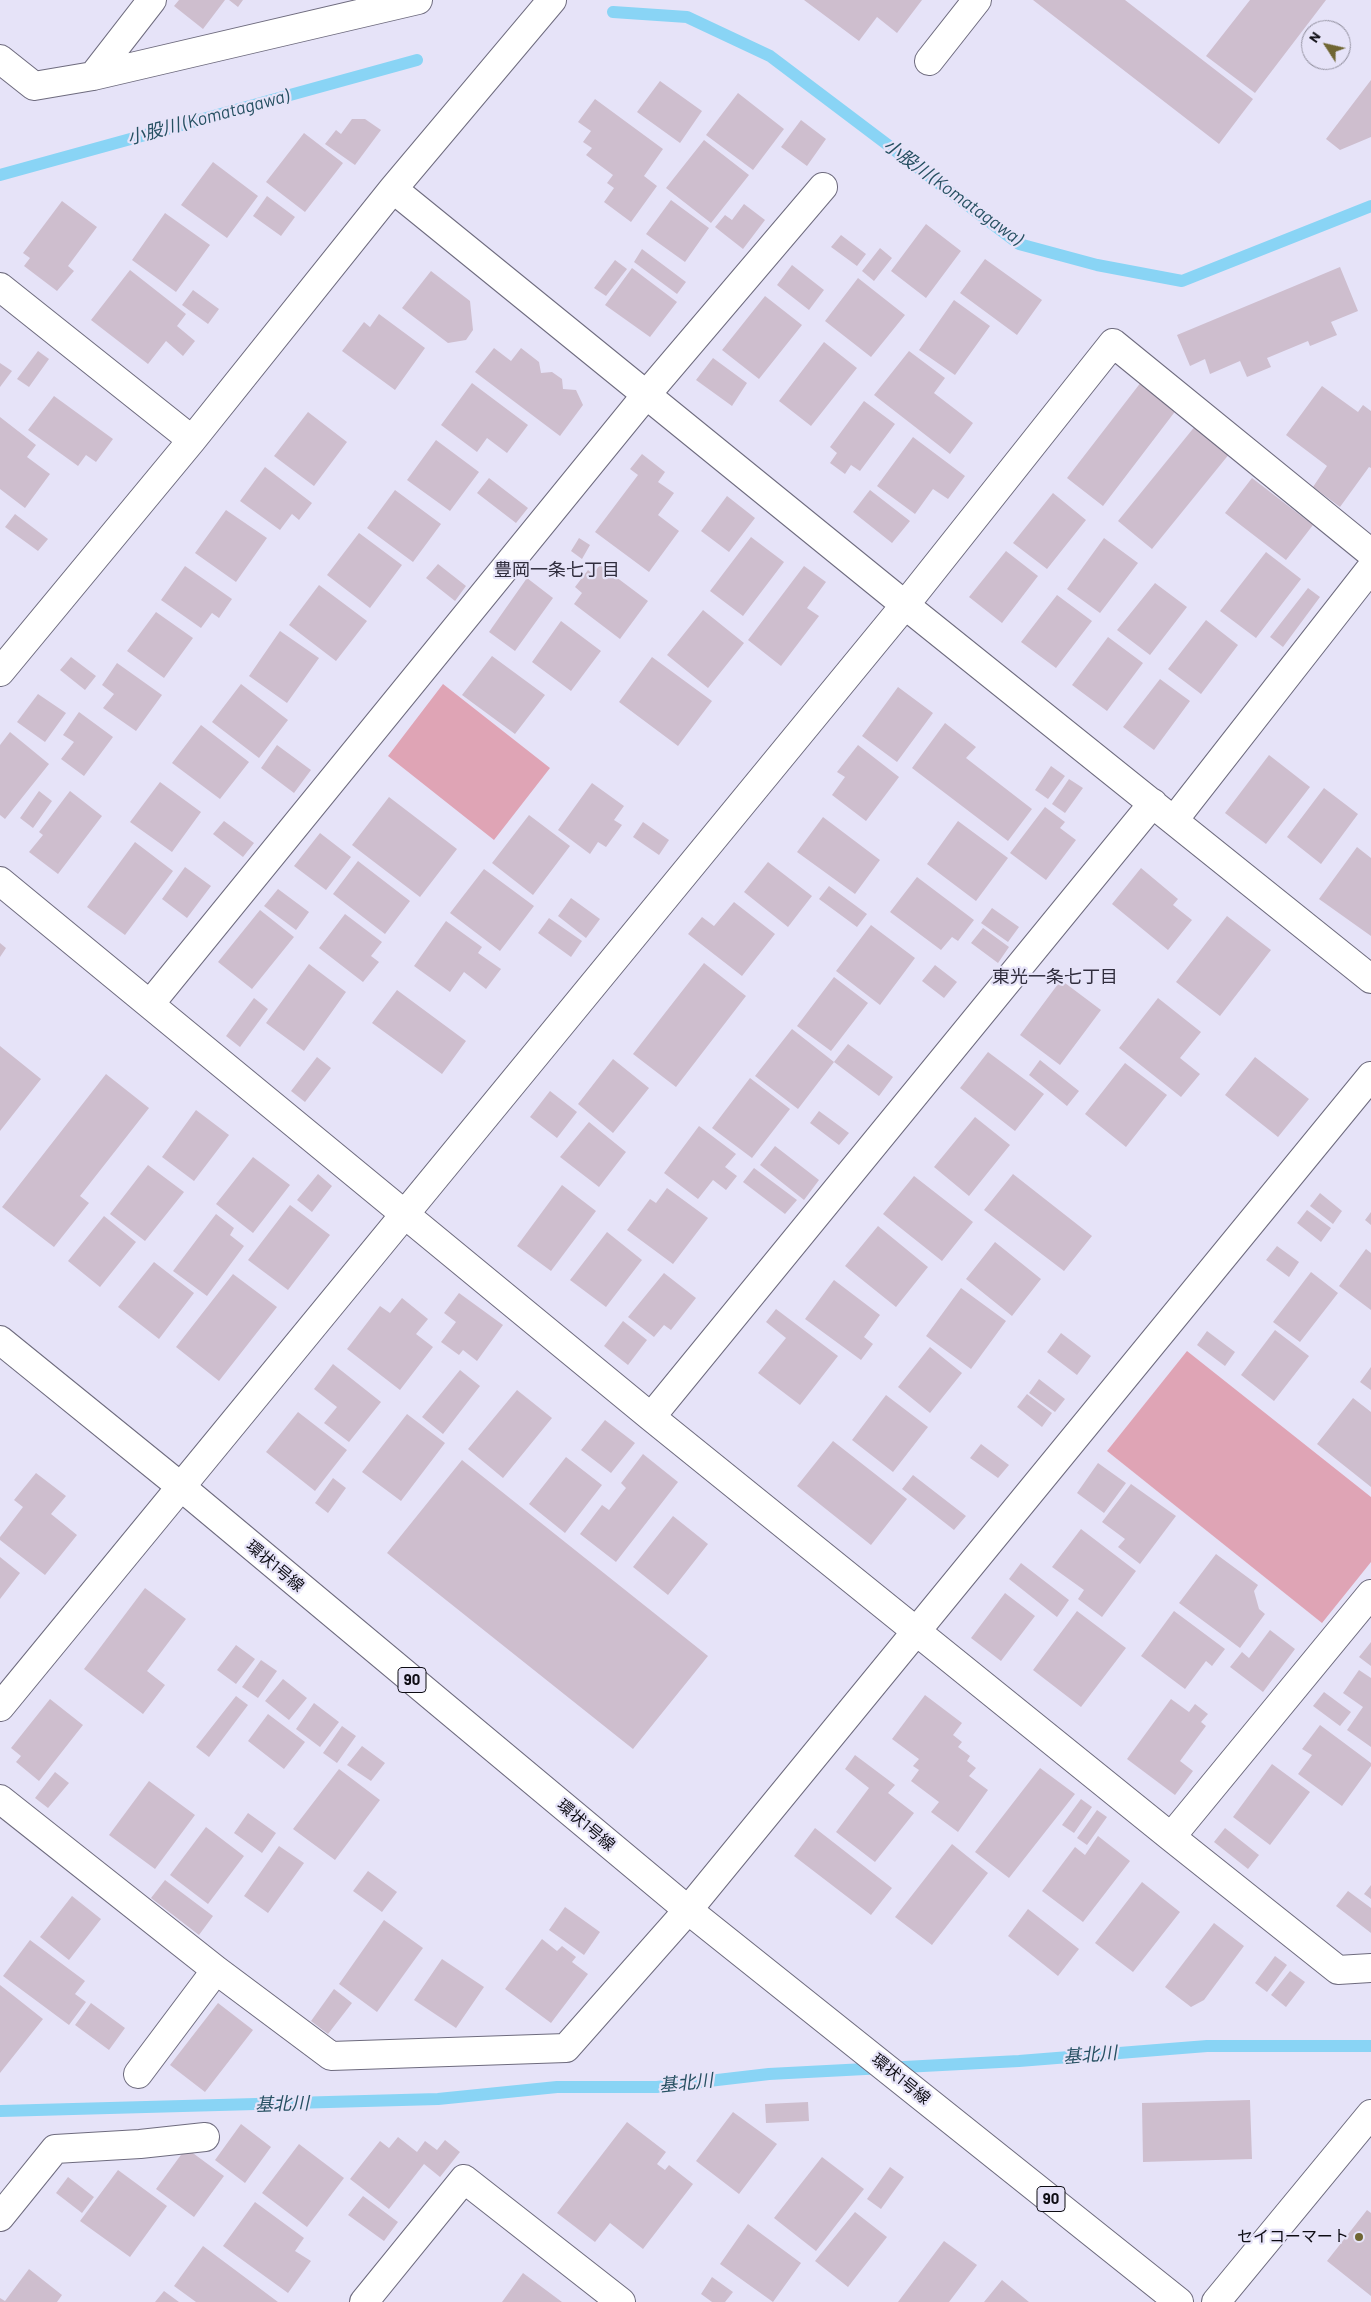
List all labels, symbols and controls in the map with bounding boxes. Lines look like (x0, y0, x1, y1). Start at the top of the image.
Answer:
north arrow (1301, 20, 1351, 70)
text: N (1304, 28, 1324, 45)
water label: 小股川 (Komatagawa) (125, 85, 291, 149)
water label: 小股川 (Komatagawa) (879, 134, 1027, 250)
district label: 豊岡一条七丁目 (494, 559, 620, 581)
district label: 東光一条七丁目 (992, 966, 1118, 988)
street label: 環状1号線 (242, 1536, 308, 1596)
road number: 90 (398, 1668, 426, 1692)
street label: 環状1号線 (553, 1795, 619, 1855)
water label: 基北川 (1062, 2042, 1118, 2068)
street label: 環状1号線 (868, 2050, 934, 2108)
water label: 基北川 (658, 2069, 714, 2097)
water label: 基北川 (255, 2092, 309, 2116)
road number: 90 (1037, 2186, 1065, 2212)
place label: セイコーマート (1237, 2227, 1349, 2247)
marker: セイコーマート (1353, 2231, 1365, 2243)

